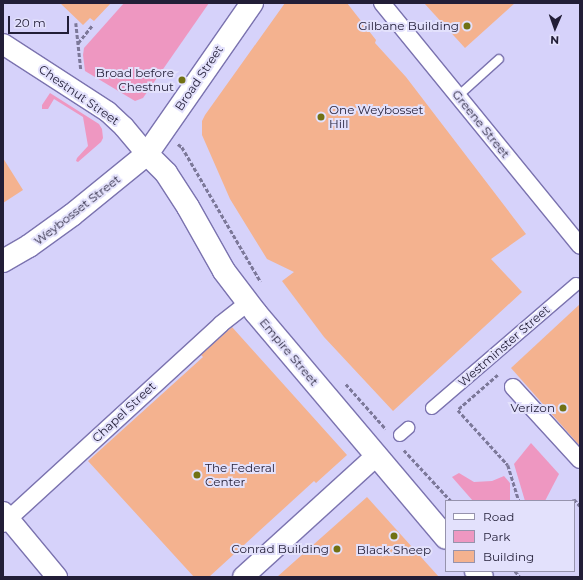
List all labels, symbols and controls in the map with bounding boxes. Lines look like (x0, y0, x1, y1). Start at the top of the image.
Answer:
scale bar (10, 8, 71, 34)
north arrow (535, 8, 575, 48)
text: 20 m (15, 15, 46, 30)
place label: Gilbane Building (358, 19, 459, 33)
marker: Gilbane Building (462, 21, 472, 31)
text: N (550, 33, 559, 47)
street label: Broad Street (172, 43, 226, 113)
street label: Chestnut Street (36, 62, 122, 128)
place label: Broad before Chestnut (96, 66, 174, 94)
marker: Broad before Chestnut (177, 75, 187, 85)
street label: Greene Street (449, 87, 513, 161)
place label: One Weybosset Hill (329, 103, 423, 131)
marker: One Weybosset Hill (316, 112, 326, 122)
street label: Weybosset Street (31, 172, 123, 248)
street label: Westminster Street (455, 302, 553, 390)
street label: Empire Street (257, 315, 321, 389)
street label: Chapel Street (89, 379, 159, 445)
place label: Verizon (510, 401, 555, 415)
marker: Verizon (558, 403, 568, 413)
place label: The Federal Center (205, 461, 275, 489)
marker: The Federal Center (192, 470, 202, 480)
legend (445, 500, 575, 572)
text: Road (483, 509, 514, 524)
text: Park (483, 529, 510, 544)
marker: Black Sheep (389, 531, 399, 541)
place label: Conrad Building (231, 542, 329, 556)
place label: Black Sheep (357, 543, 431, 557)
marker: Conrad Building (332, 544, 342, 554)
text: Building (483, 549, 534, 564)

